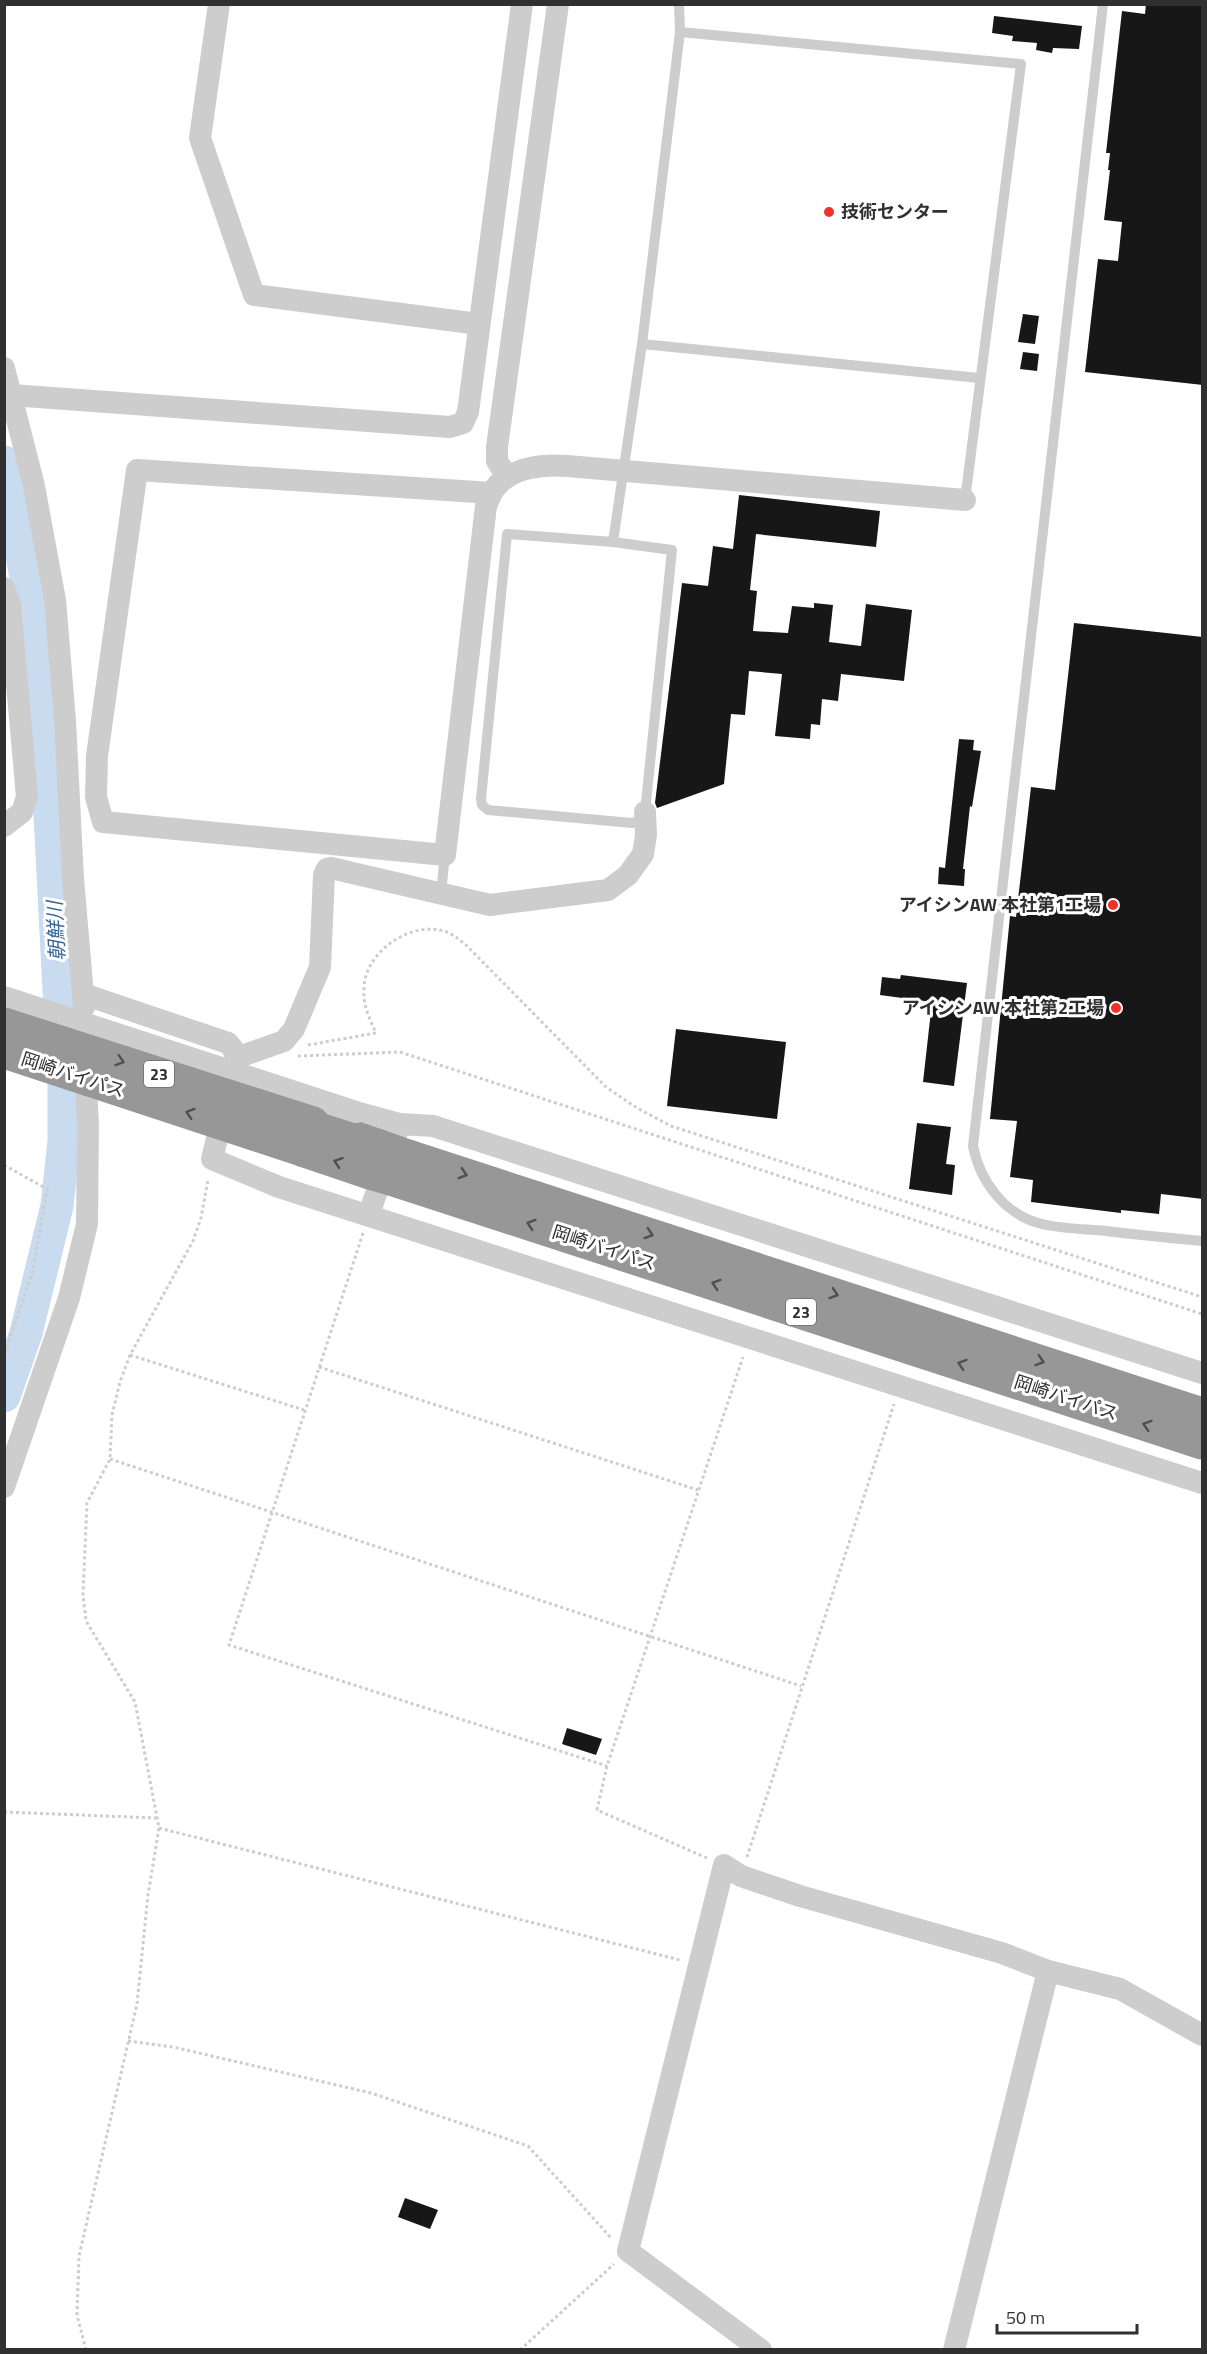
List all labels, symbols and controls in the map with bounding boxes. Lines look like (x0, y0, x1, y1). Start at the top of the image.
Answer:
place label: 技術センター (841, 198, 949, 225)
marker: 技術センター (822, 205, 836, 219)
place label: アイシンAW 本社第1工場 (899, 891, 1101, 918)
water label: 朝鮮川 (38, 898, 73, 962)
marker: アイシンAW 本社第1工場 (1106, 898, 1120, 912)
place label: アイシンAW 本社第2工場 (902, 994, 1104, 1021)
marker: アイシンAW 本社第2工場 (1109, 1001, 1123, 1015)
street label: 岡崎バイパス (18, 1045, 129, 1104)
one-way arrow (114, 1054, 125, 1066)
road number: 23 (144, 1061, 174, 1087)
one-way arrow (185, 1108, 196, 1120)
one-way arrow (333, 1156, 344, 1169)
one-way arrow (457, 1167, 468, 1179)
street label: 岡崎バイパス (549, 1218, 660, 1277)
one-way arrow (526, 1219, 537, 1231)
one-way arrow (643, 1227, 654, 1239)
one-way arrow (711, 1279, 722, 1291)
one-way arrow (828, 1287, 839, 1299)
road number: 23 (786, 1299, 816, 1325)
one-way arrow (1034, 1353, 1045, 1366)
one-way arrow (957, 1358, 968, 1371)
street label: 岡崎バイパス (1011, 1368, 1122, 1427)
one-way arrow (1142, 1419, 1153, 1432)
scale bar (997, 2297, 1136, 2335)
text: 50 m (1006, 2304, 1045, 2331)

